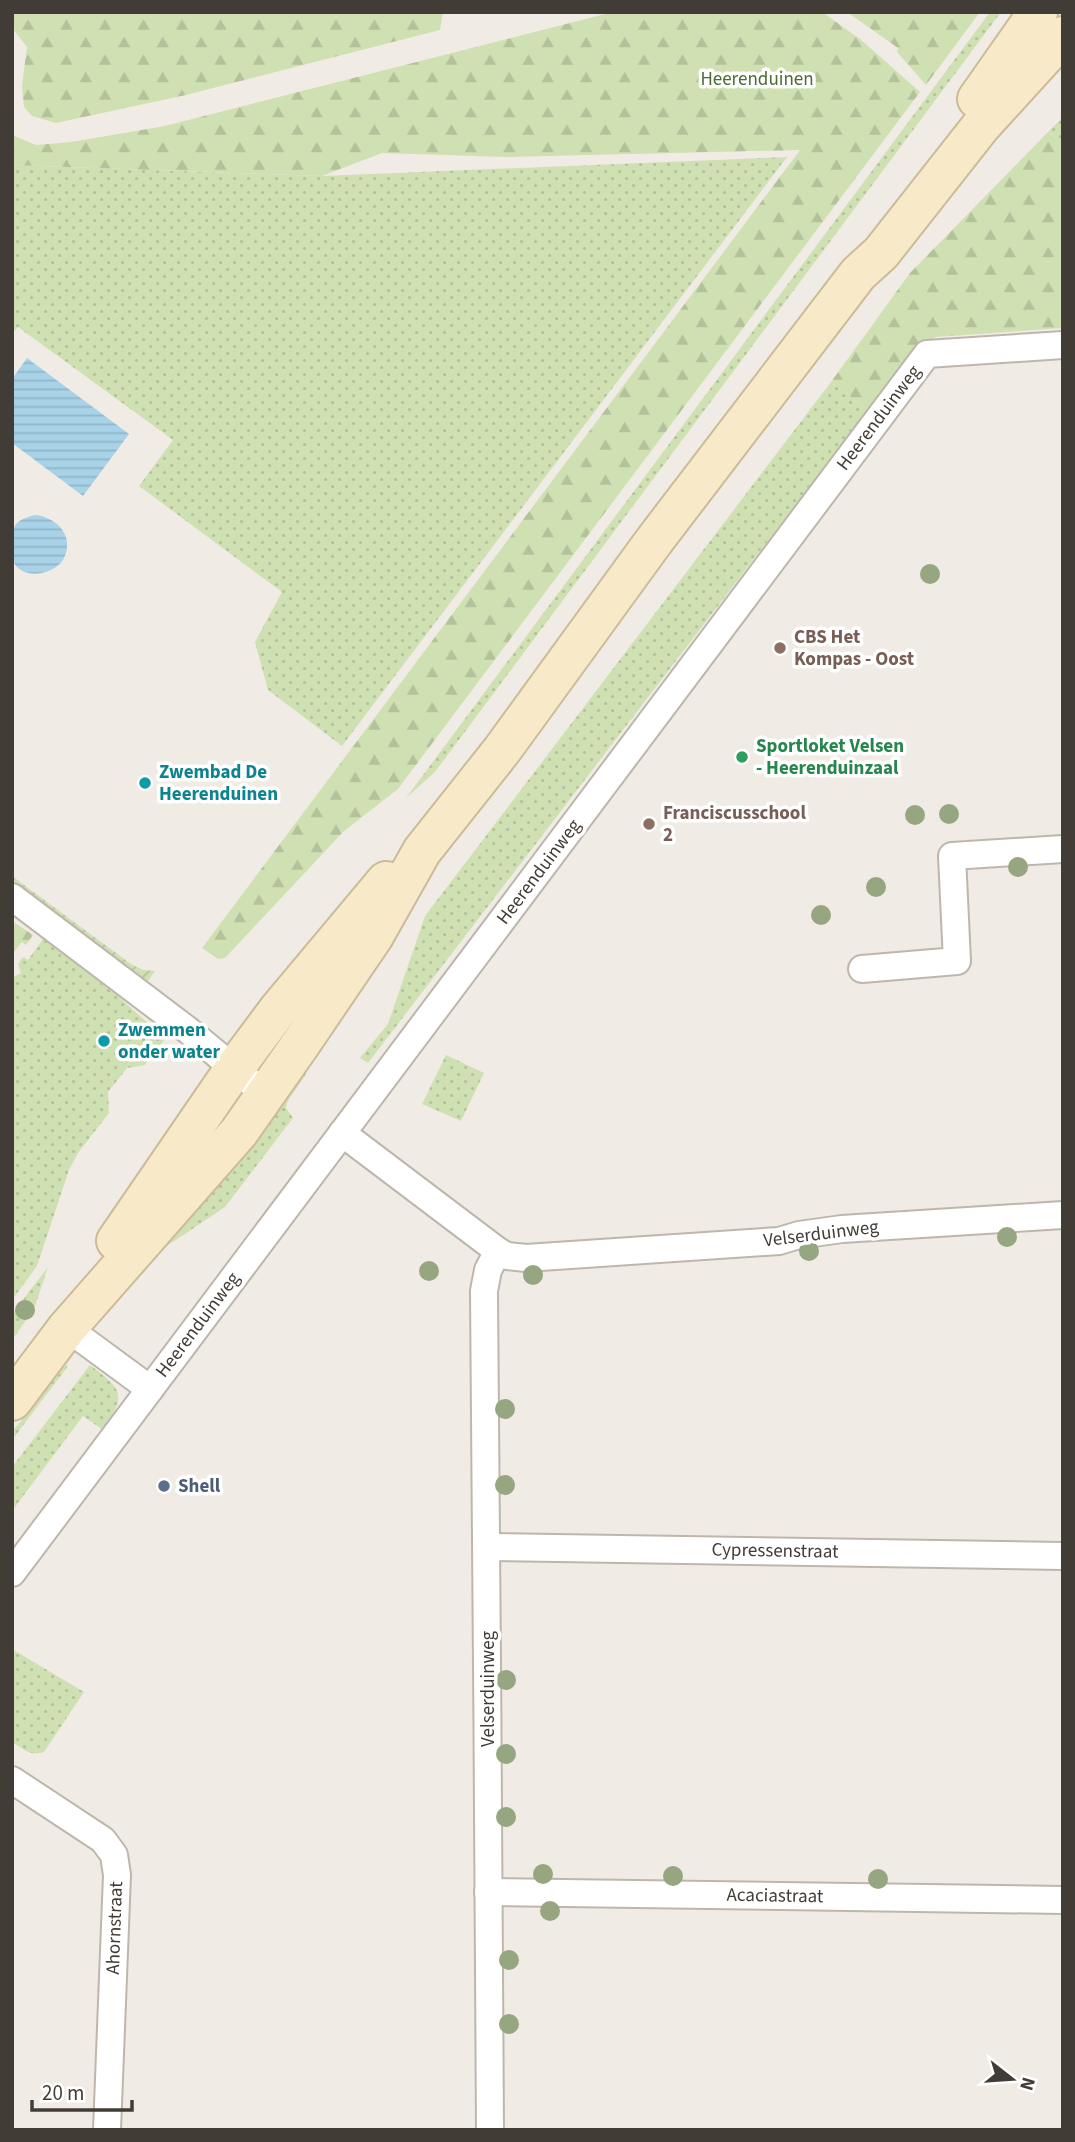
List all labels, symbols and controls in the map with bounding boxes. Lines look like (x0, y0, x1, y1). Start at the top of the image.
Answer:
park label: Heerenduinen (700, 66, 814, 93)
street label: Heerenduinweg (830, 359, 928, 476)
place label: CBS Het Kompas - Oost (794, 624, 914, 673)
marker: CBS Het Kompas - Oost (772, 640, 788, 656)
place label: Sportloket Velsen - Heerenduinzaal (756, 733, 904, 782)
marker: Sportloket Velsen - Heerenduinzaal (734, 749, 750, 765)
place label: Zwembad De Heerenduinen (159, 759, 278, 808)
marker: Zwembad De Heerenduinen (137, 775, 153, 791)
place label: Franciscusschool 2 (663, 800, 806, 849)
street label: Heerenduinweg (490, 813, 588, 930)
marker: Franciscusschool 2 (641, 816, 657, 832)
place label: Zwemmen onder water (118, 1017, 220, 1066)
marker: Zwemmen onder water (96, 1033, 112, 1049)
street label: Velserduinweg (762, 1213, 881, 1254)
street label: Heerenduinweg (149, 1266, 247, 1383)
place label: Shell (178, 1473, 221, 1500)
marker: Shell (156, 1478, 172, 1494)
street label: Cypressenstraat (711, 1536, 839, 1566)
street label: Velserduinweg (475, 1631, 502, 1747)
street label: Ahornstraat (100, 1880, 130, 1975)
street label: Acaciastraat (726, 1882, 824, 1910)
north arrow (977, 2044, 1047, 2114)
scale bar (32, 2068, 131, 2112)
text: N (1012, 2074, 1042, 2094)
text: 20 m (42, 2078, 84, 2108)

